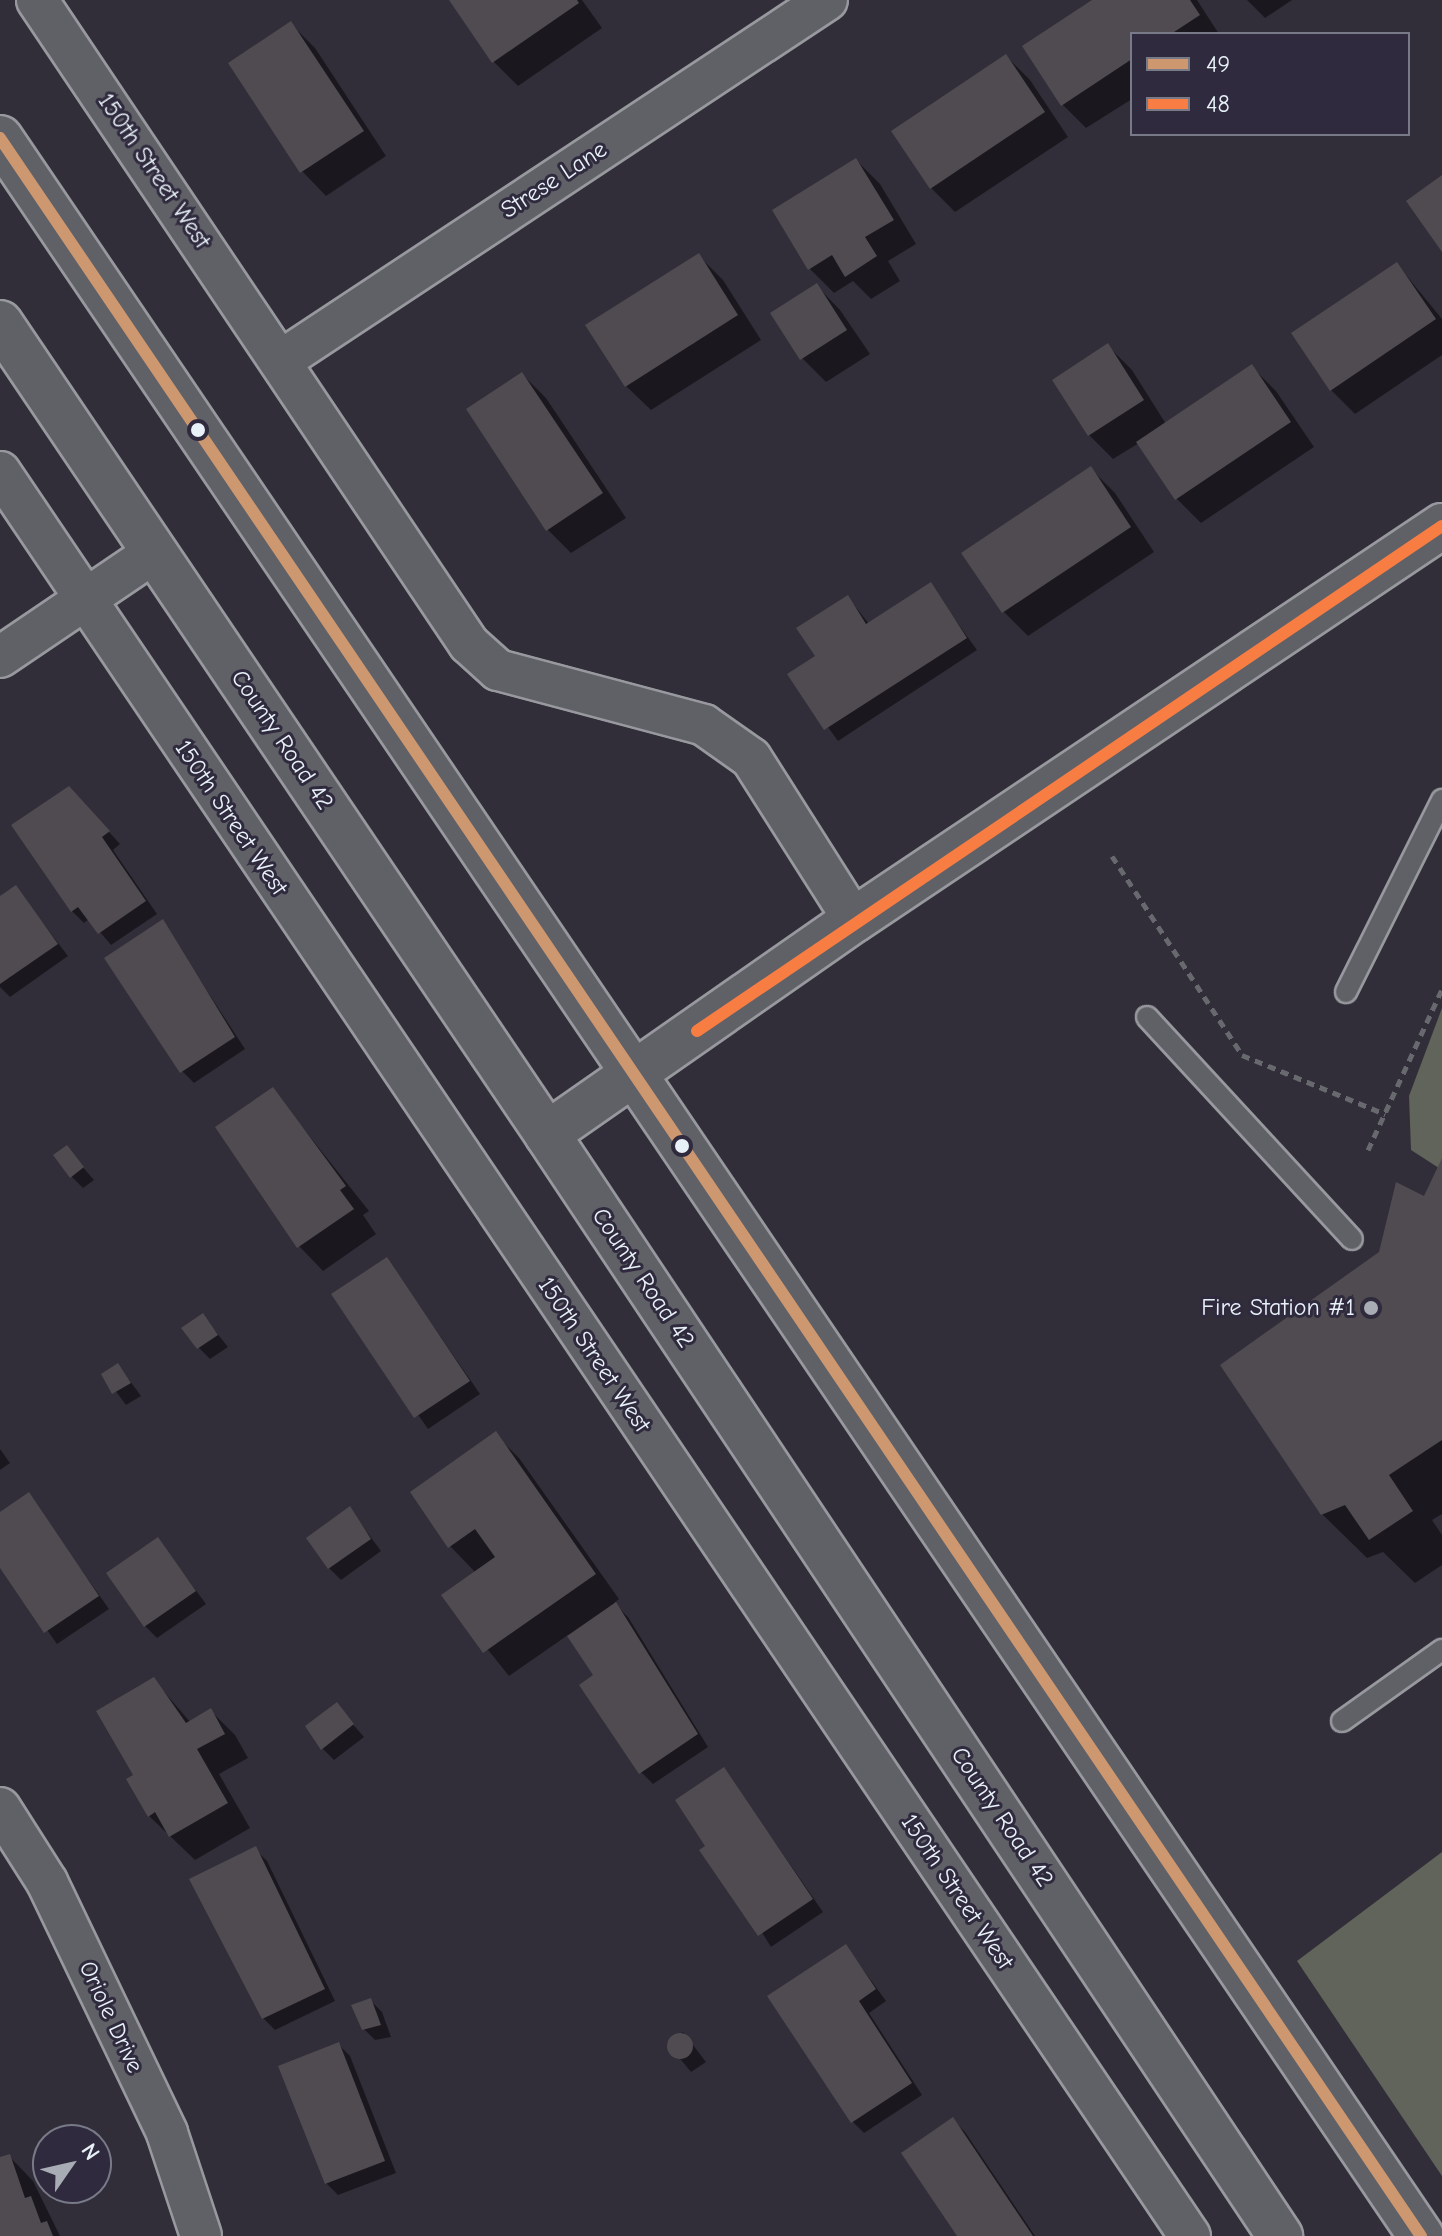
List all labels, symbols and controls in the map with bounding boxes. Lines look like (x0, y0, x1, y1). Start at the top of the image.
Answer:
legend (1130, 32, 1410, 136)
text: 49 (1206, 50, 1230, 78)
street label: 150th Street West (91, 88, 217, 254)
text: 48 (1206, 90, 1230, 118)
street label: Strese Lane (496, 135, 612, 225)
unlabelled marker (190, 422, 206, 438)
street label: County Road 42 (225, 665, 339, 815)
street label: 150th Street West (168, 735, 294, 901)
unlabelled marker (674, 1138, 690, 1154)
street label: County Road 42 (586, 1203, 700, 1353)
street label: 150th Street West (531, 1272, 657, 1438)
place label: Fire Station #1 (1201, 1294, 1355, 1322)
marker: Fire Station #1 (1362, 1299, 1380, 1317)
street label: County Road 42 (945, 1742, 1059, 1892)
street label: 150th Street West (894, 1809, 1020, 1975)
street label: Oriole Drive (73, 1957, 149, 2077)
north arrow (32, 2124, 112, 2204)
text: N (75, 2138, 105, 2165)

